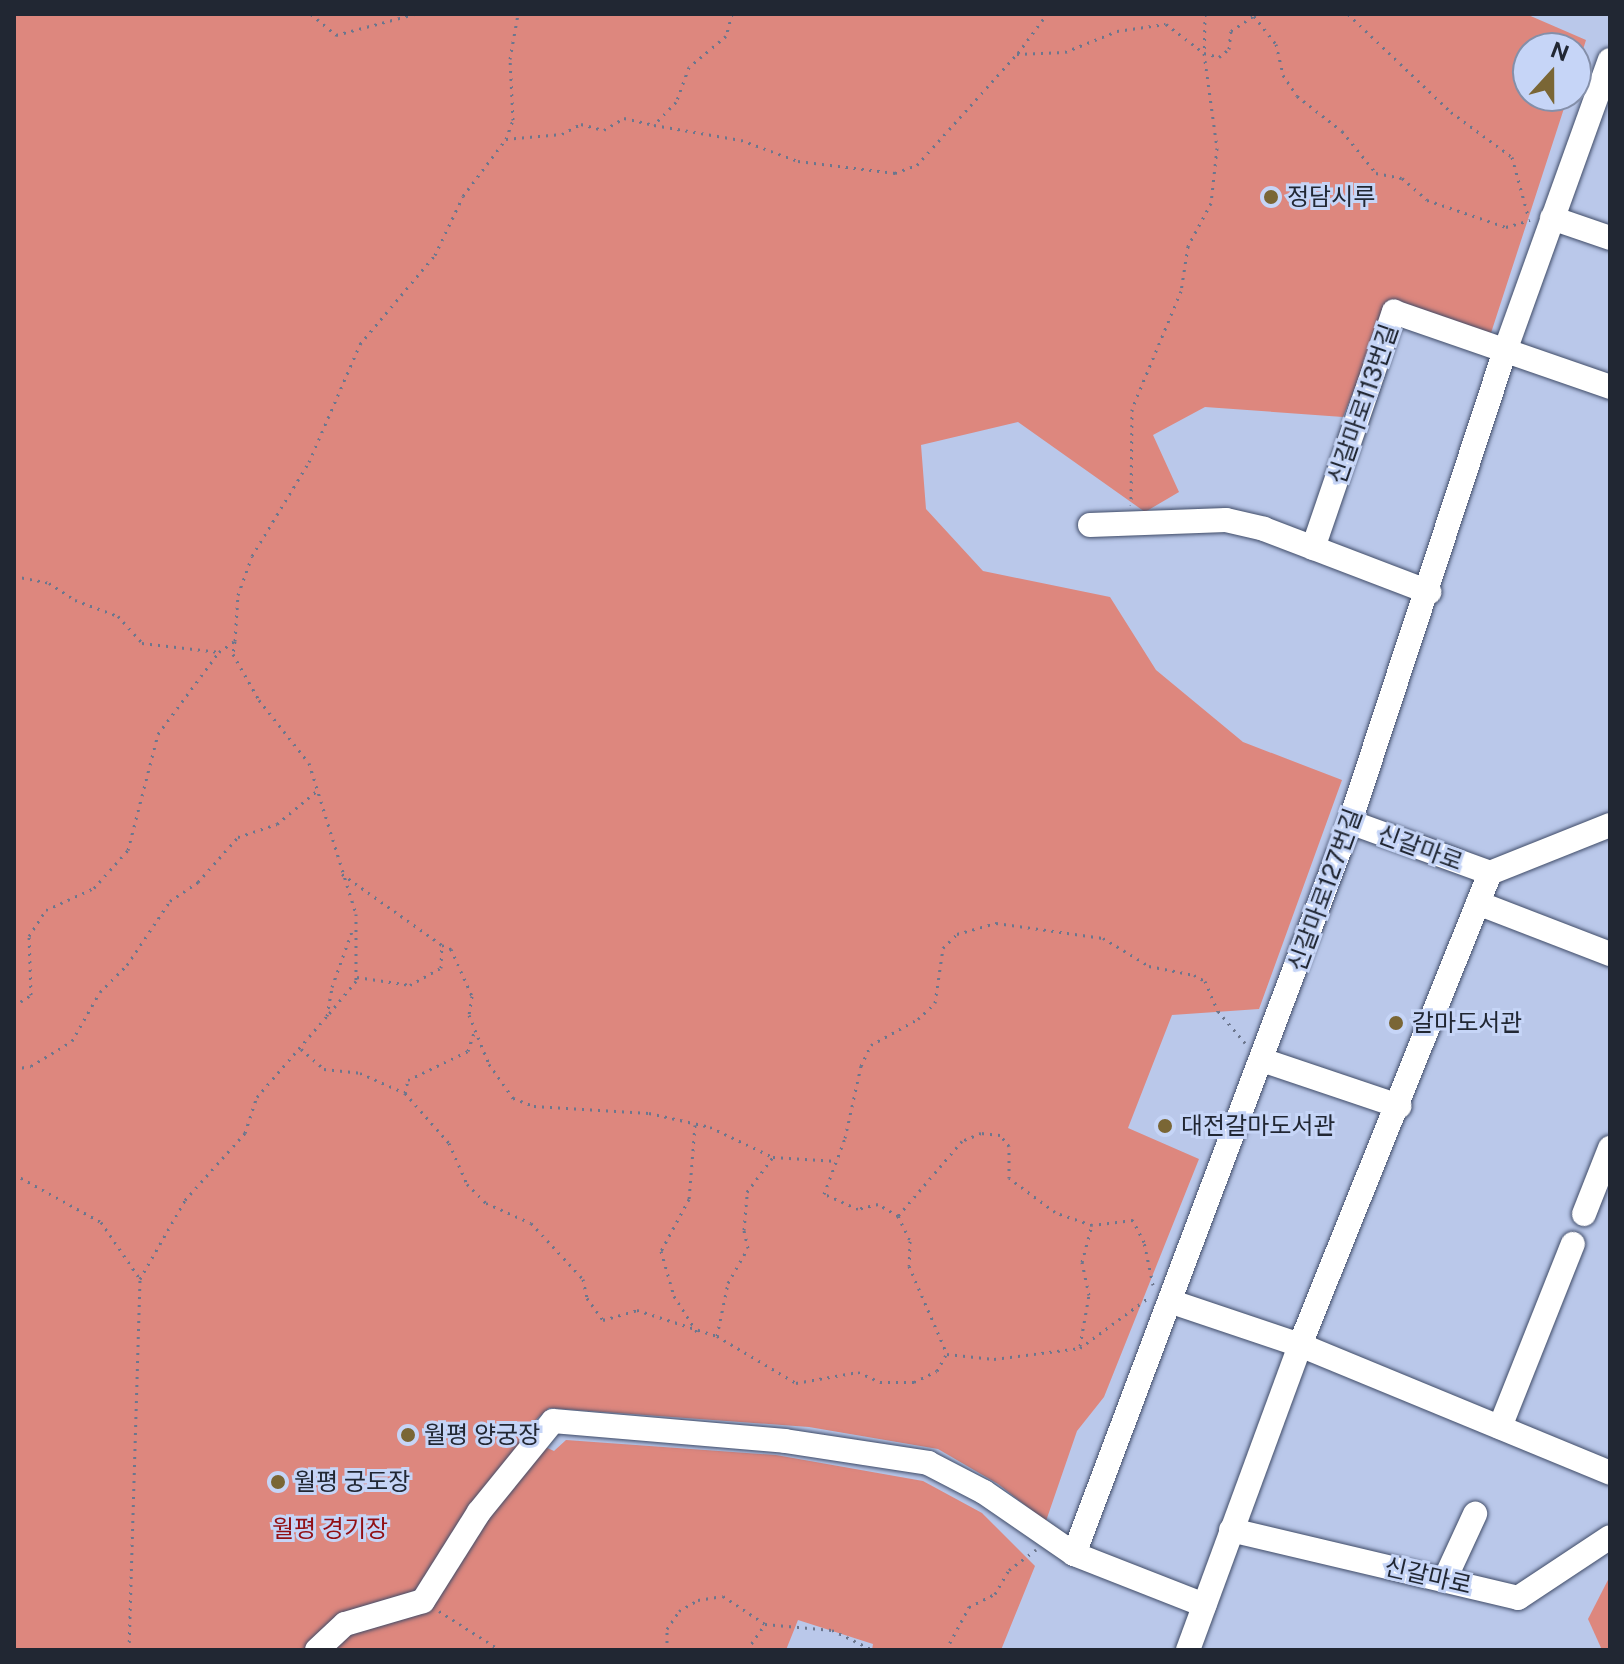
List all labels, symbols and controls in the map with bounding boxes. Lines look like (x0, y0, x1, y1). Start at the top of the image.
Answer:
north arrow (1512, 32, 1592, 112)
text: N (1547, 36, 1573, 67)
place label: 정담시루 (1287, 183, 1375, 211)
marker: 정담시루 (1262, 188, 1280, 206)
street label: 신갈마로113번길 (1322, 320, 1404, 488)
street label: 신갈마로127번길 (1282, 805, 1368, 975)
street label: 신갈마로 (1374, 819, 1466, 877)
place label: 갈마도서관 (1412, 1009, 1522, 1037)
marker: 갈마도서관 (1387, 1014, 1405, 1032)
place label: 대전갈마도서관 (1181, 1112, 1336, 1140)
marker: 대전갈마도서관 (1156, 1117, 1174, 1135)
place label: 월평 양궁장 (424, 1421, 540, 1449)
marker: 월평 양궁장 (399, 1426, 417, 1444)
place label: 월평 궁도장 (294, 1468, 410, 1496)
marker: 월평 궁도장 (269, 1473, 287, 1491)
park label: 월평 경기장 (272, 1515, 388, 1543)
street label: 신갈마로 (1382, 1552, 1474, 1600)

